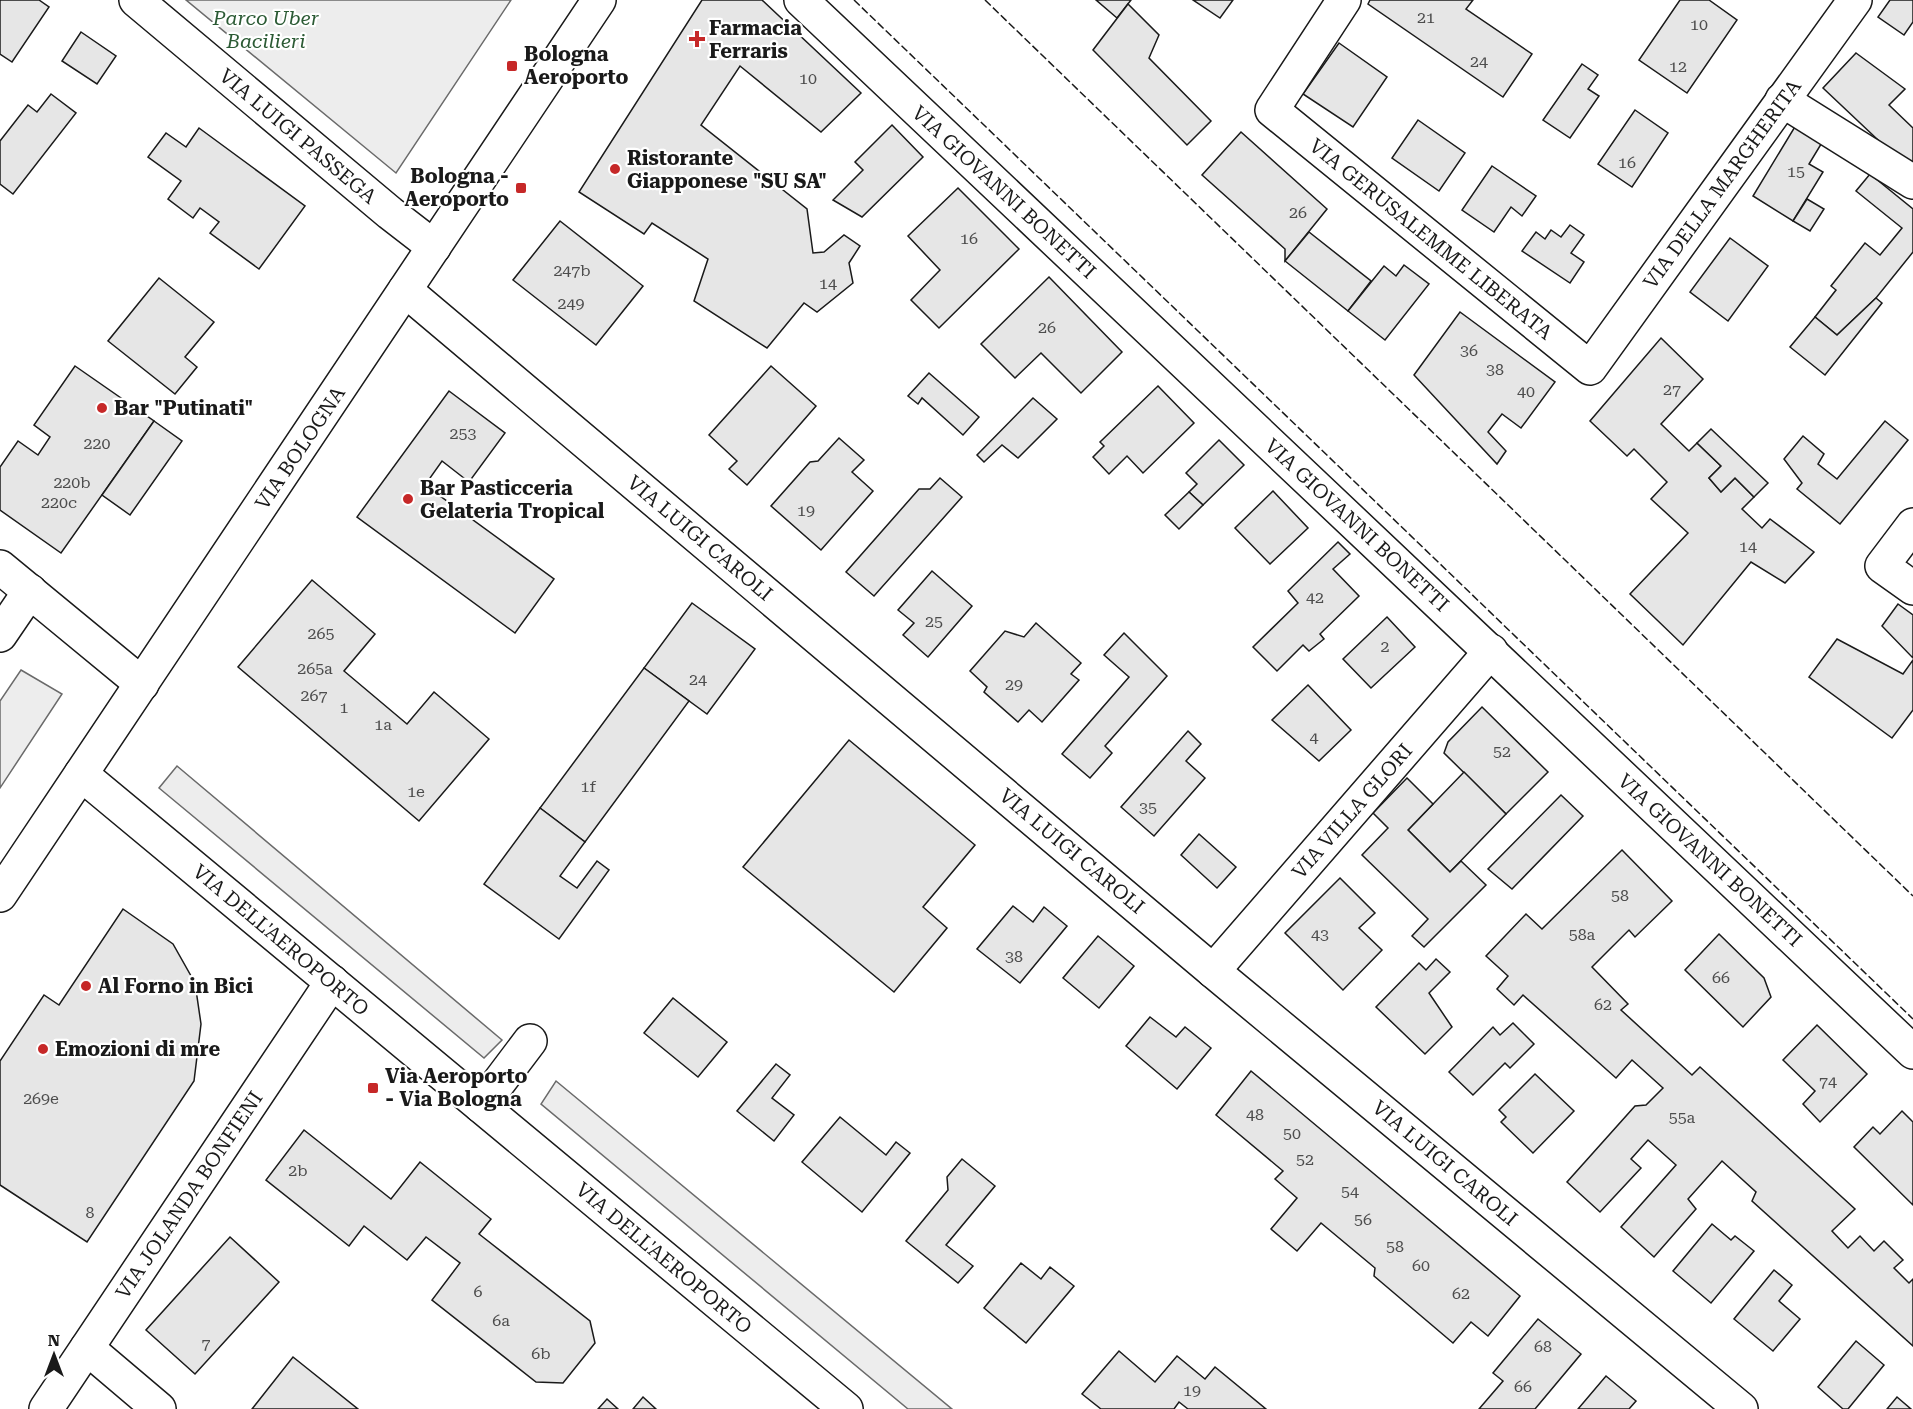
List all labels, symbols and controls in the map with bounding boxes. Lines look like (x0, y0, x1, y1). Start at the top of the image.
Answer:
park label: Parco Uber Bacilieri (212, 6, 320, 53)
house number: 21 (1417, 8, 1435, 27)
house number: 10 (1690, 15, 1708, 34)
place label: Farmacia Ferraris (709, 16, 802, 63)
marker: Farmacia Ferraris (690, 32, 704, 46)
place label: Bologna Aeroporto (524, 42, 628, 89)
house number: 24 (1470, 52, 1488, 71)
house number: 12 (1669, 57, 1687, 76)
marker: Bologna Aeroporto (505, 59, 519, 73)
street label: VIA LUIGI PASSEGA (215, 63, 381, 209)
house number: 10 (799, 69, 817, 88)
street label: VIA DELLA MARGHERITA (1638, 75, 1806, 293)
street label: VIA GIOVANNI BONETTI (907, 100, 1101, 284)
street label: VIA GERUSALEMME LIBERATA (1305, 133, 1557, 345)
place label: Ristorante Giapponese "SU SA" (627, 146, 827, 193)
house number: 16 (1618, 153, 1636, 172)
marker: Ristorante Giapponese "SU SA" (608, 162, 622, 176)
house number: 15 (1787, 162, 1805, 181)
place label: Bologna - Aeroporto (405, 164, 509, 211)
marker: Bologna - Aeroporto (514, 181, 528, 195)
house number: 26 (1289, 203, 1307, 222)
house number: 16 (960, 229, 978, 248)
house number: 247b (553, 261, 591, 280)
house number: 14 (819, 274, 837, 293)
house number: 249 (558, 294, 584, 313)
house number: 26 (1038, 318, 1056, 337)
house number: 36 (1460, 341, 1478, 360)
house number: 38 (1486, 360, 1504, 379)
house number: 27 (1663, 380, 1681, 399)
street label: VIA BOLOGNA (250, 382, 350, 514)
house number: 40 (1517, 382, 1535, 401)
place label: Bar "Putinati" (114, 396, 253, 420)
marker: Bar "Putinati" (95, 401, 109, 415)
house number: 253 (450, 424, 476, 443)
street label: VIA GIOVANNI BONETTI (1260, 433, 1454, 617)
house number: 220 (84, 434, 110, 453)
street label: VIA LUIGI CAROLI (623, 470, 777, 606)
house number: 220b (53, 473, 91, 492)
place label: Bar Pasticceria Gelateria Tropical (420, 476, 605, 523)
marker: Bar Pasticceria Gelateria Tropical (401, 492, 415, 506)
house number: 220c (41, 493, 77, 512)
house number: 19 (797, 501, 815, 520)
house number: 14 (1739, 537, 1757, 556)
house number: 42 (1306, 588, 1324, 607)
house number: 25 (925, 612, 943, 631)
house number: 265 (308, 624, 334, 643)
house number: 2 (1381, 637, 1390, 656)
house number: 265a (297, 659, 333, 678)
house number: 24 (689, 670, 707, 689)
house number: 29 (1005, 675, 1023, 694)
house number: 267 (301, 686, 327, 705)
house number: 1 (340, 698, 349, 717)
house number: 1a (374, 715, 392, 734)
house number: 4 (1310, 728, 1319, 747)
street label: VIA VILLA GLORI (1287, 739, 1417, 883)
house number: 52 (1493, 742, 1511, 761)
street label: VIA GIOVANNI BONETTI (1613, 768, 1807, 952)
house number: 1f (580, 777, 596, 796)
house number: 1e (407, 782, 425, 801)
street label: VIA LUIGI CAROLI (995, 783, 1149, 919)
house number: 35 (1139, 798, 1157, 817)
street label: VIA DELL'AEROPORTO (188, 859, 374, 1021)
house number: 58 (1611, 886, 1629, 905)
house number: 43 (1311, 925, 1329, 944)
house number: 58a (1569, 925, 1596, 944)
house number: 38 (1005, 947, 1023, 966)
house number: 66 (1712, 968, 1730, 987)
place label: Al Forno in Bici (98, 974, 254, 998)
marker: Al Forno in Bici (79, 979, 93, 993)
house number: 62 (1594, 995, 1612, 1014)
place label: Emozioni di mre (55, 1037, 220, 1061)
marker: Emozioni di mre (36, 1042, 50, 1056)
place label: Via Aeroporto - Via Bologna (385, 1064, 527, 1111)
house number: 74 (1819, 1072, 1837, 1091)
marker: Via Aeroporto - Via Bologna (366, 1081, 380, 1095)
street label: VIA JOLANDA BONFIENI (110, 1087, 268, 1303)
house number: 269e (23, 1089, 59, 1108)
street label: VIA LUIGI CAROLI (1368, 1095, 1522, 1231)
house number: 48 (1246, 1105, 1264, 1124)
house number: 55a (1669, 1108, 1696, 1127)
house number: 50 (1283, 1124, 1301, 1143)
house number: 52 (1296, 1150, 1314, 1169)
house number: 2b (288, 1161, 308, 1180)
street label: VIA DELL'AEROPORTO (571, 1177, 757, 1339)
house number: 54 (1341, 1182, 1359, 1201)
house number: 8 (86, 1203, 95, 1222)
house number: 56 (1354, 1210, 1372, 1229)
house number: 58 (1386, 1237, 1404, 1256)
house number: 60 (1412, 1256, 1430, 1275)
house number: 6 (474, 1282, 483, 1301)
house number: 62 (1452, 1284, 1470, 1303)
house number: 6a (492, 1311, 510, 1330)
north arrow (24, 1325, 84, 1385)
text: N (48, 1331, 60, 1350)
house number: 7 (202, 1334, 211, 1353)
house number: 68 (1534, 1337, 1552, 1356)
house number: 6b (531, 1344, 551, 1363)
house number: 66 (1514, 1377, 1532, 1396)
house number: 19 (1183, 1381, 1201, 1400)

